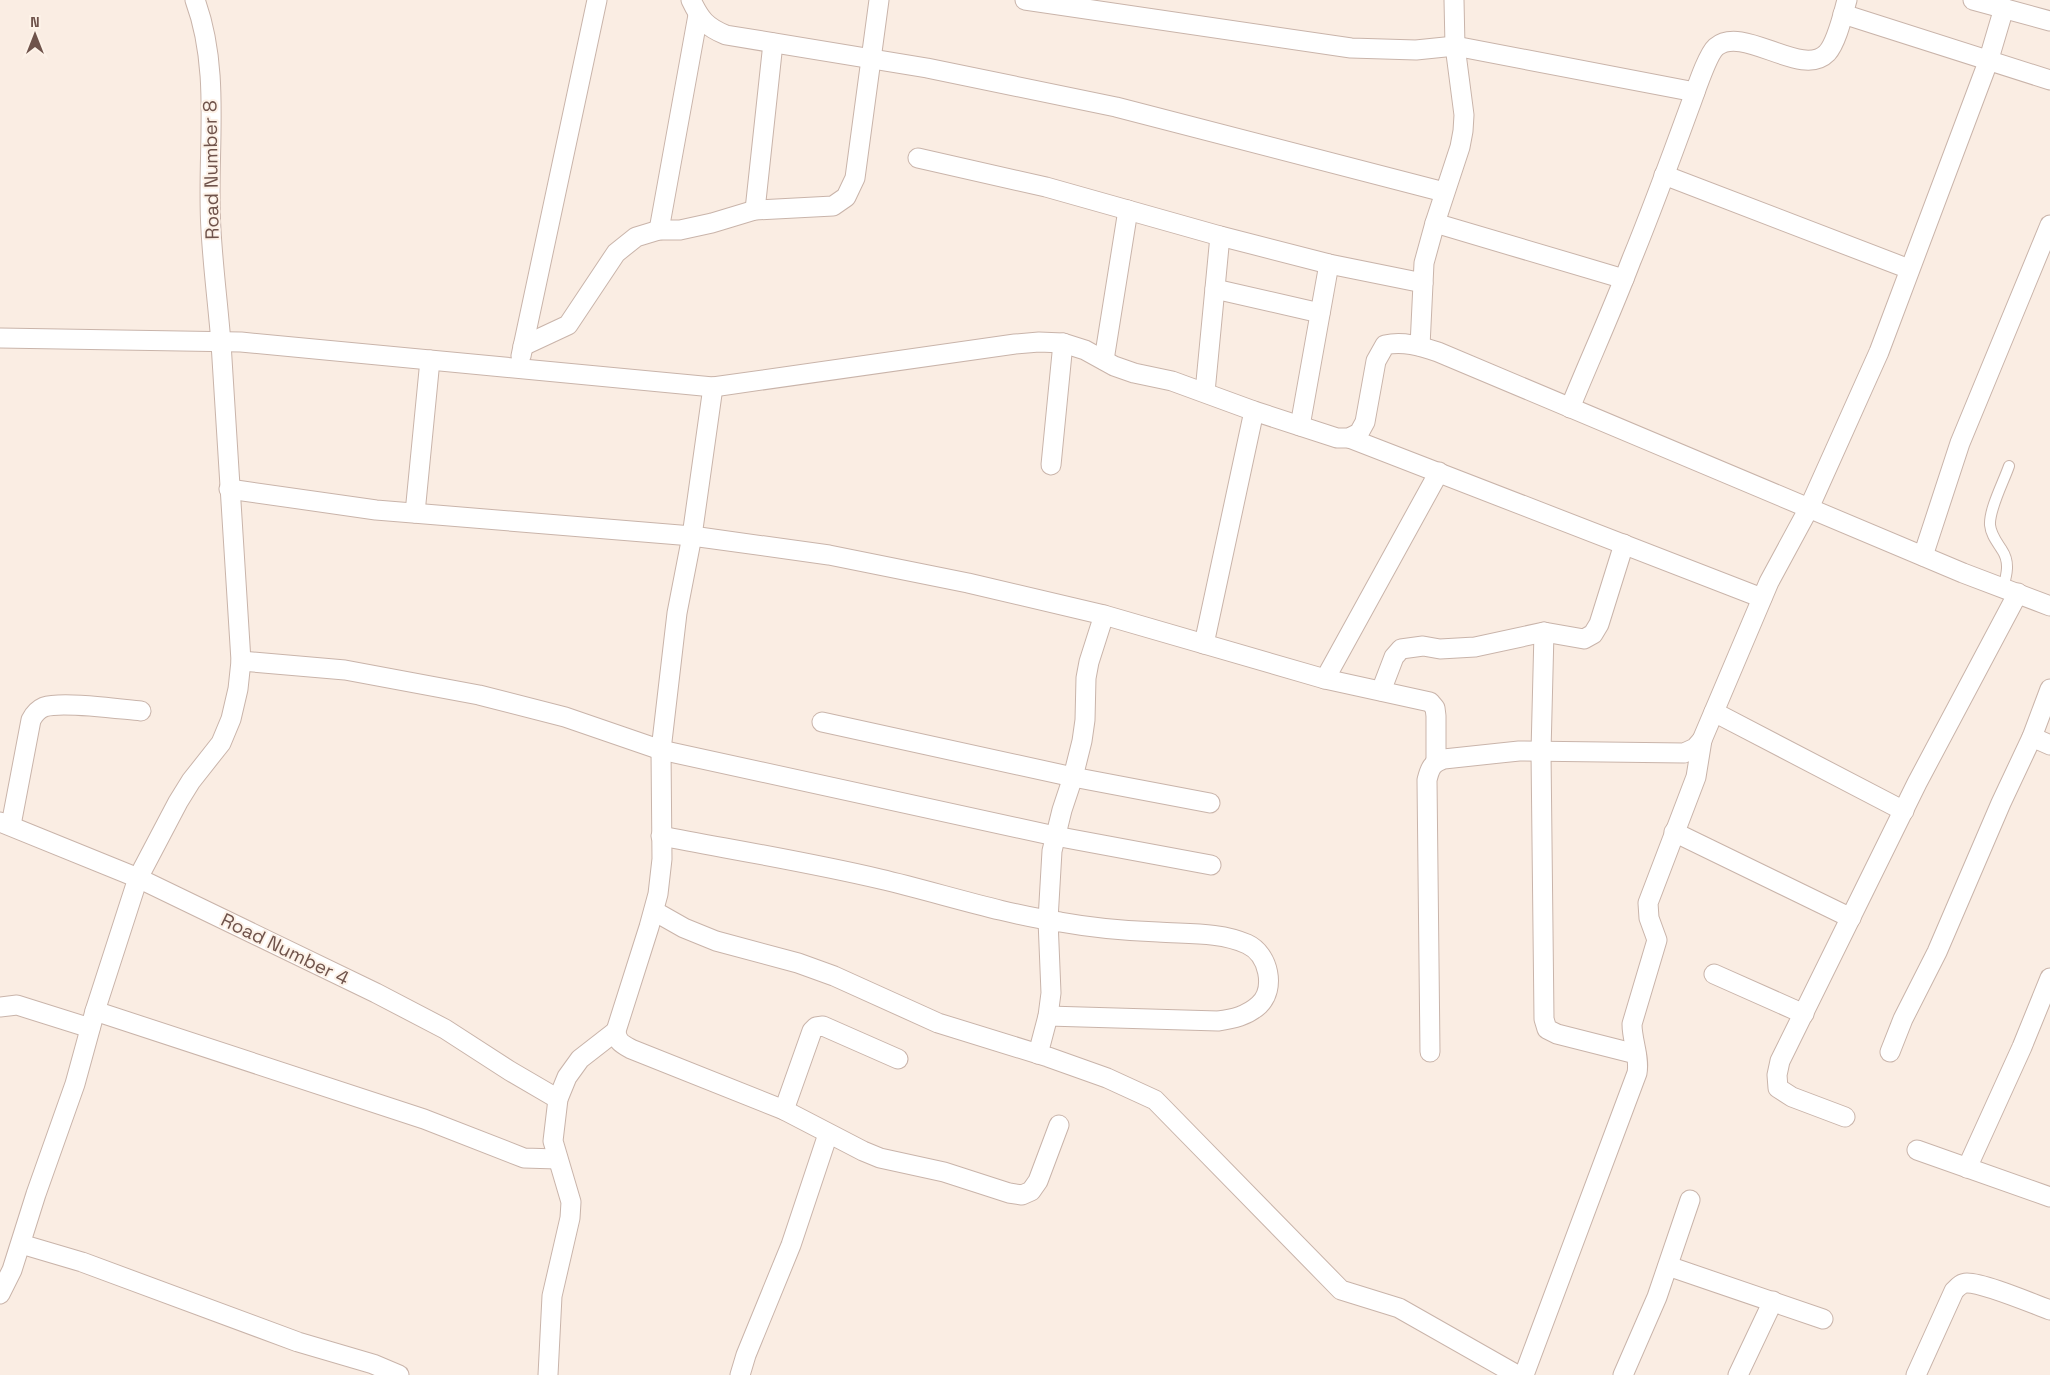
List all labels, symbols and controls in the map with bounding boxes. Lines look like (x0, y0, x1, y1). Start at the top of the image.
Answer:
north arrow (10, 10, 60, 60)
text: N (30, 13, 40, 31)
street label: Road Number 8 (197, 100, 225, 240)
street label: Road Number 4 (217, 907, 353, 991)

